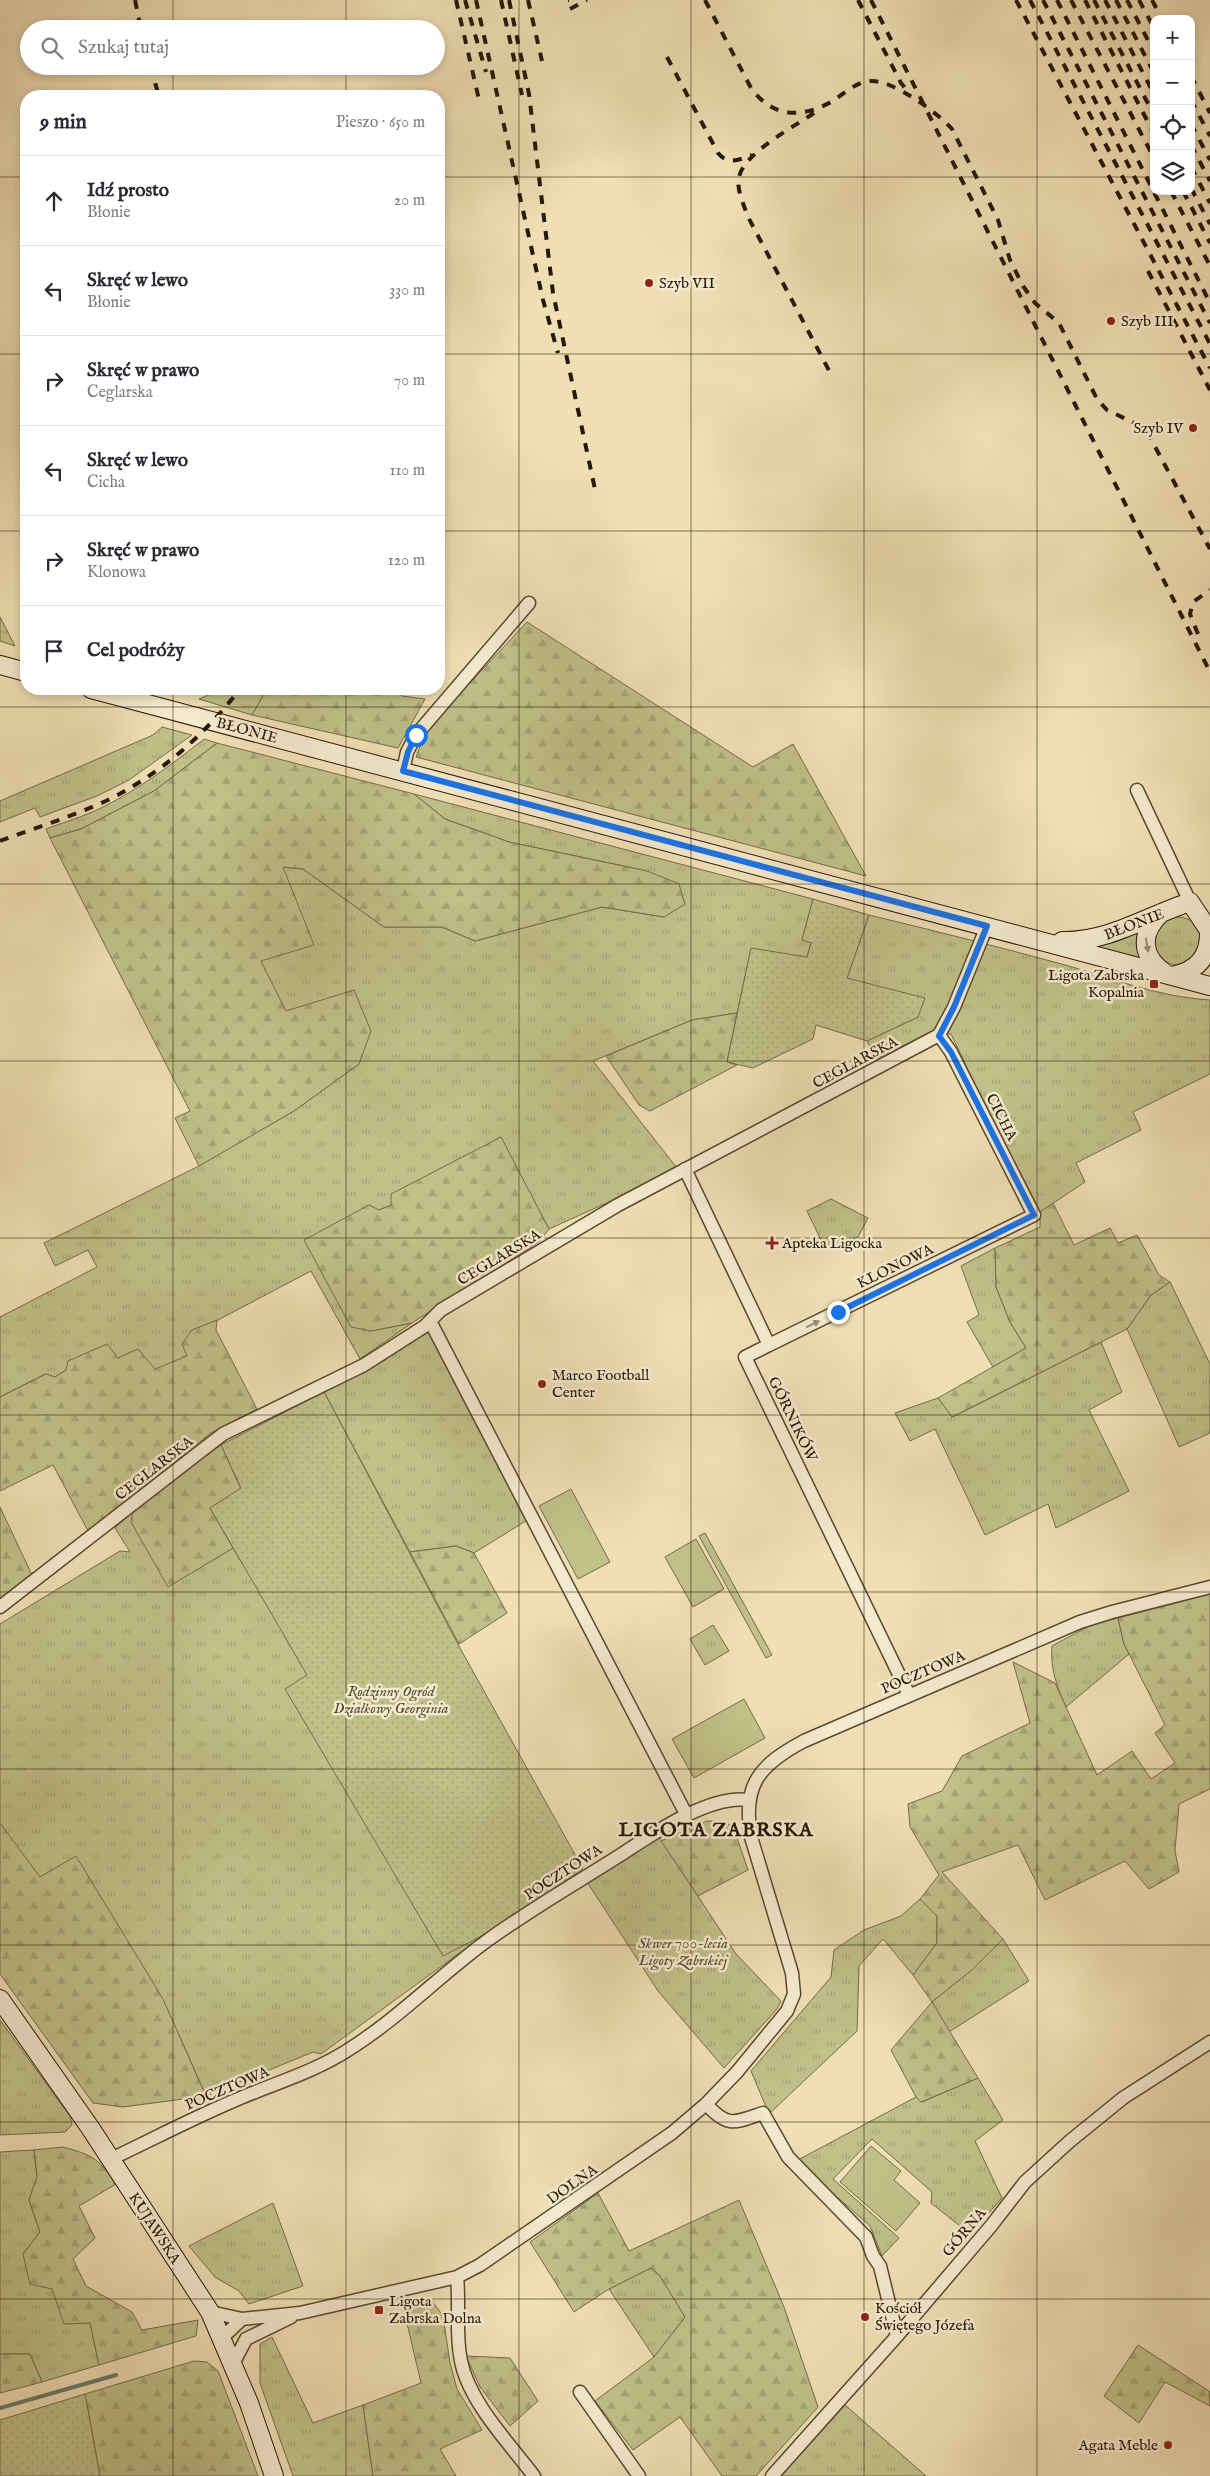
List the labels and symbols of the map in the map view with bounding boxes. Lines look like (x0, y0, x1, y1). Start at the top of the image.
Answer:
place label: Szyb VII (659, 274, 716, 293)
marker: Szyb VII (643, 277, 655, 289)
place label: Szyb III (1121, 312, 1174, 331)
marker: Szyb III (1105, 315, 1117, 327)
place label: Szyb IV (1133, 419, 1184, 438)
marker: Szyb IV (1187, 422, 1199, 434)
street label: BŁONIE (214, 713, 280, 748)
route start (405, 724, 428, 747)
street label: BŁONIE (1102, 904, 1167, 945)
one-way arrow (1143, 938, 1151, 954)
place label: Ligota Zabrska Kopalnia (1048, 966, 1145, 1002)
marker: Ligota Zabrska Kopalnia (1148, 978, 1160, 990)
street label: CEGLARSKA (809, 1032, 902, 1093)
street label: CICHA (982, 1090, 1022, 1145)
street label: CEGLARSKA (454, 1225, 545, 1290)
place label: Apteka Ligocka (781, 1234, 882, 1253)
marker: Apteka Ligocka (766, 1237, 778, 1249)
street label: KLONOWA (854, 1239, 937, 1293)
route end (827, 1301, 850, 1324)
one-way arrow (806, 1320, 820, 1328)
place label: Marco Football Center (552, 1366, 650, 1402)
street label: GÓRNIKÓW (764, 1374, 822, 1465)
marker: Marco Football Center (536, 1378, 548, 1390)
street label: CEGLARSKA (111, 1431, 198, 1505)
street label: POCZTOWA (878, 1646, 969, 1699)
park label: Rodzinny Ogród Działkowy Georginia (334, 1682, 449, 1719)
district label: LIGOTA ZABRSKA (619, 1818, 814, 1843)
street label: POCZTOWA (521, 1840, 607, 1905)
park label: Skwer 700-lecia Ligoty Zabrskiej (638, 1934, 729, 1971)
street label: POCZTOWA (182, 2062, 273, 2115)
street label: DOLNA (543, 2160, 602, 2209)
street label: KUJAWSKA (124, 2189, 185, 2268)
street label: GÓRNA (938, 2203, 991, 2261)
place label: Ligota Zabrska Dolna (389, 2292, 482, 2328)
place label: Kościół Świętego Józefa (875, 2299, 975, 2335)
marker: Ligota Zabrska Dolna (373, 2304, 385, 2316)
marker: Kościół Świętego Józefa (859, 2311, 871, 2323)
place label: Agata Meble (1078, 2436, 1158, 2455)
marker: Agata Meble (1162, 2439, 1174, 2451)

